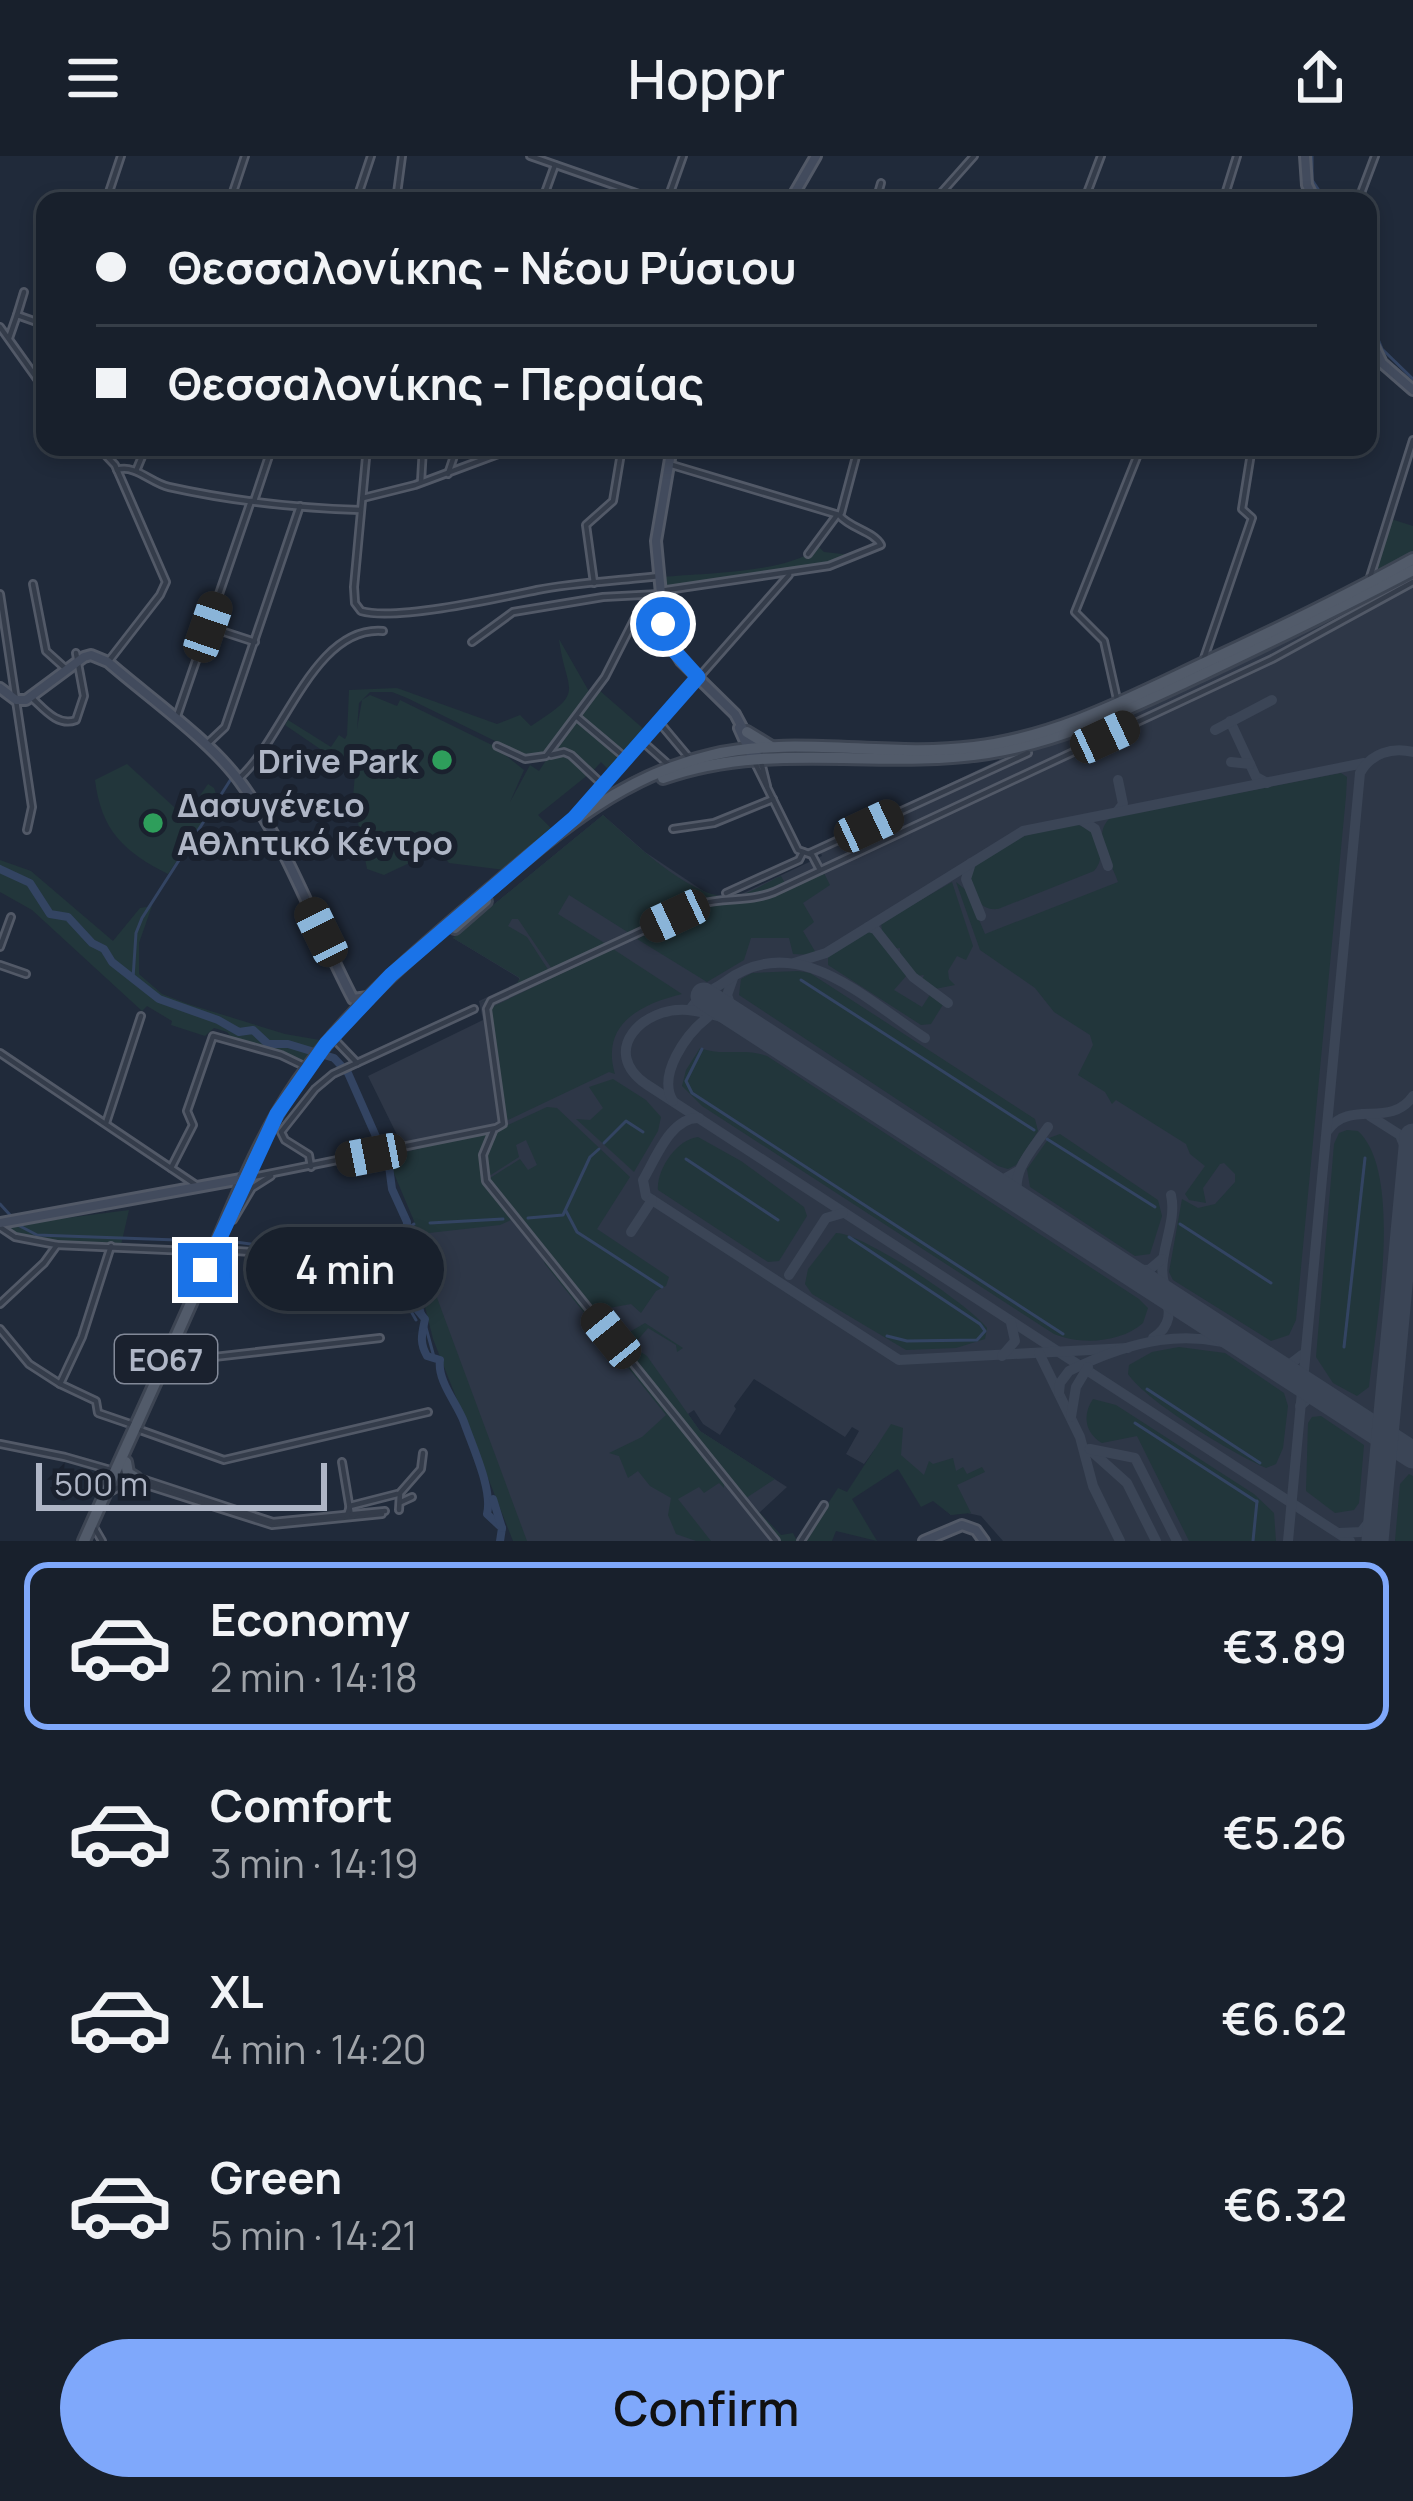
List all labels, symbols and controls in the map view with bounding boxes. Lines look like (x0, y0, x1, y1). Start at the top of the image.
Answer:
text: Hoppr (628, 41, 785, 115)
icon: menu (60, 45, 126, 111)
icon: share (1287, 45, 1353, 111)
text: Θεσσαλονίκης - Νέου Ρύσιου (168, 236, 797, 298)
text: Θεσσαλονίκης - Περαίας (168, 352, 704, 414)
car (179, 587, 237, 667)
route start (636, 597, 690, 651)
car (1065, 705, 1145, 769)
place label: Drive Park (258, 738, 419, 783)
marker: Drive Park (429, 747, 455, 773)
place label: Δασυγένειο Αθλητικό Κέντρο (177, 782, 453, 865)
car (829, 794, 909, 858)
marker: Δασυγένειο Αθλητικό Κέντρο (140, 810, 166, 836)
car (635, 884, 715, 948)
car (289, 892, 353, 972)
car (332, 1130, 410, 1180)
callout: 4 min (247, 1228, 445, 1312)
text: 4 min (295, 1242, 395, 1296)
route end (178, 1243, 232, 1297)
car (574, 1297, 648, 1375)
road number: ΕΟ67 (115, 1335, 217, 1383)
scale bar (36, 1457, 327, 1510)
text: 500 m (54, 1461, 148, 1506)
text: Economy (210, 1588, 410, 1650)
icon: car (66, 1592, 174, 1700)
text: €3.89 (1223, 1615, 1347, 1677)
text: 2 min · 14:18 (210, 1650, 418, 1704)
text: Comfort (210, 1774, 393, 1836)
icon: car (66, 1778, 174, 1886)
text: €5.26 (1223, 1801, 1347, 1863)
text: 3 min · 14:19 (210, 1836, 418, 1890)
text: XL (210, 1960, 264, 2022)
icon: car (66, 1964, 174, 2072)
text: €6.62 (1222, 1987, 1347, 2049)
text: 4 min · 14:20 (210, 2022, 426, 2076)
text: Green (210, 2146, 342, 2208)
icon: car (66, 2150, 174, 2258)
text: €6.32 (1224, 2173, 1347, 2235)
text: 5 min · 14:21 (210, 2208, 417, 2262)
button: Confirm (60, 2339, 1353, 2477)

